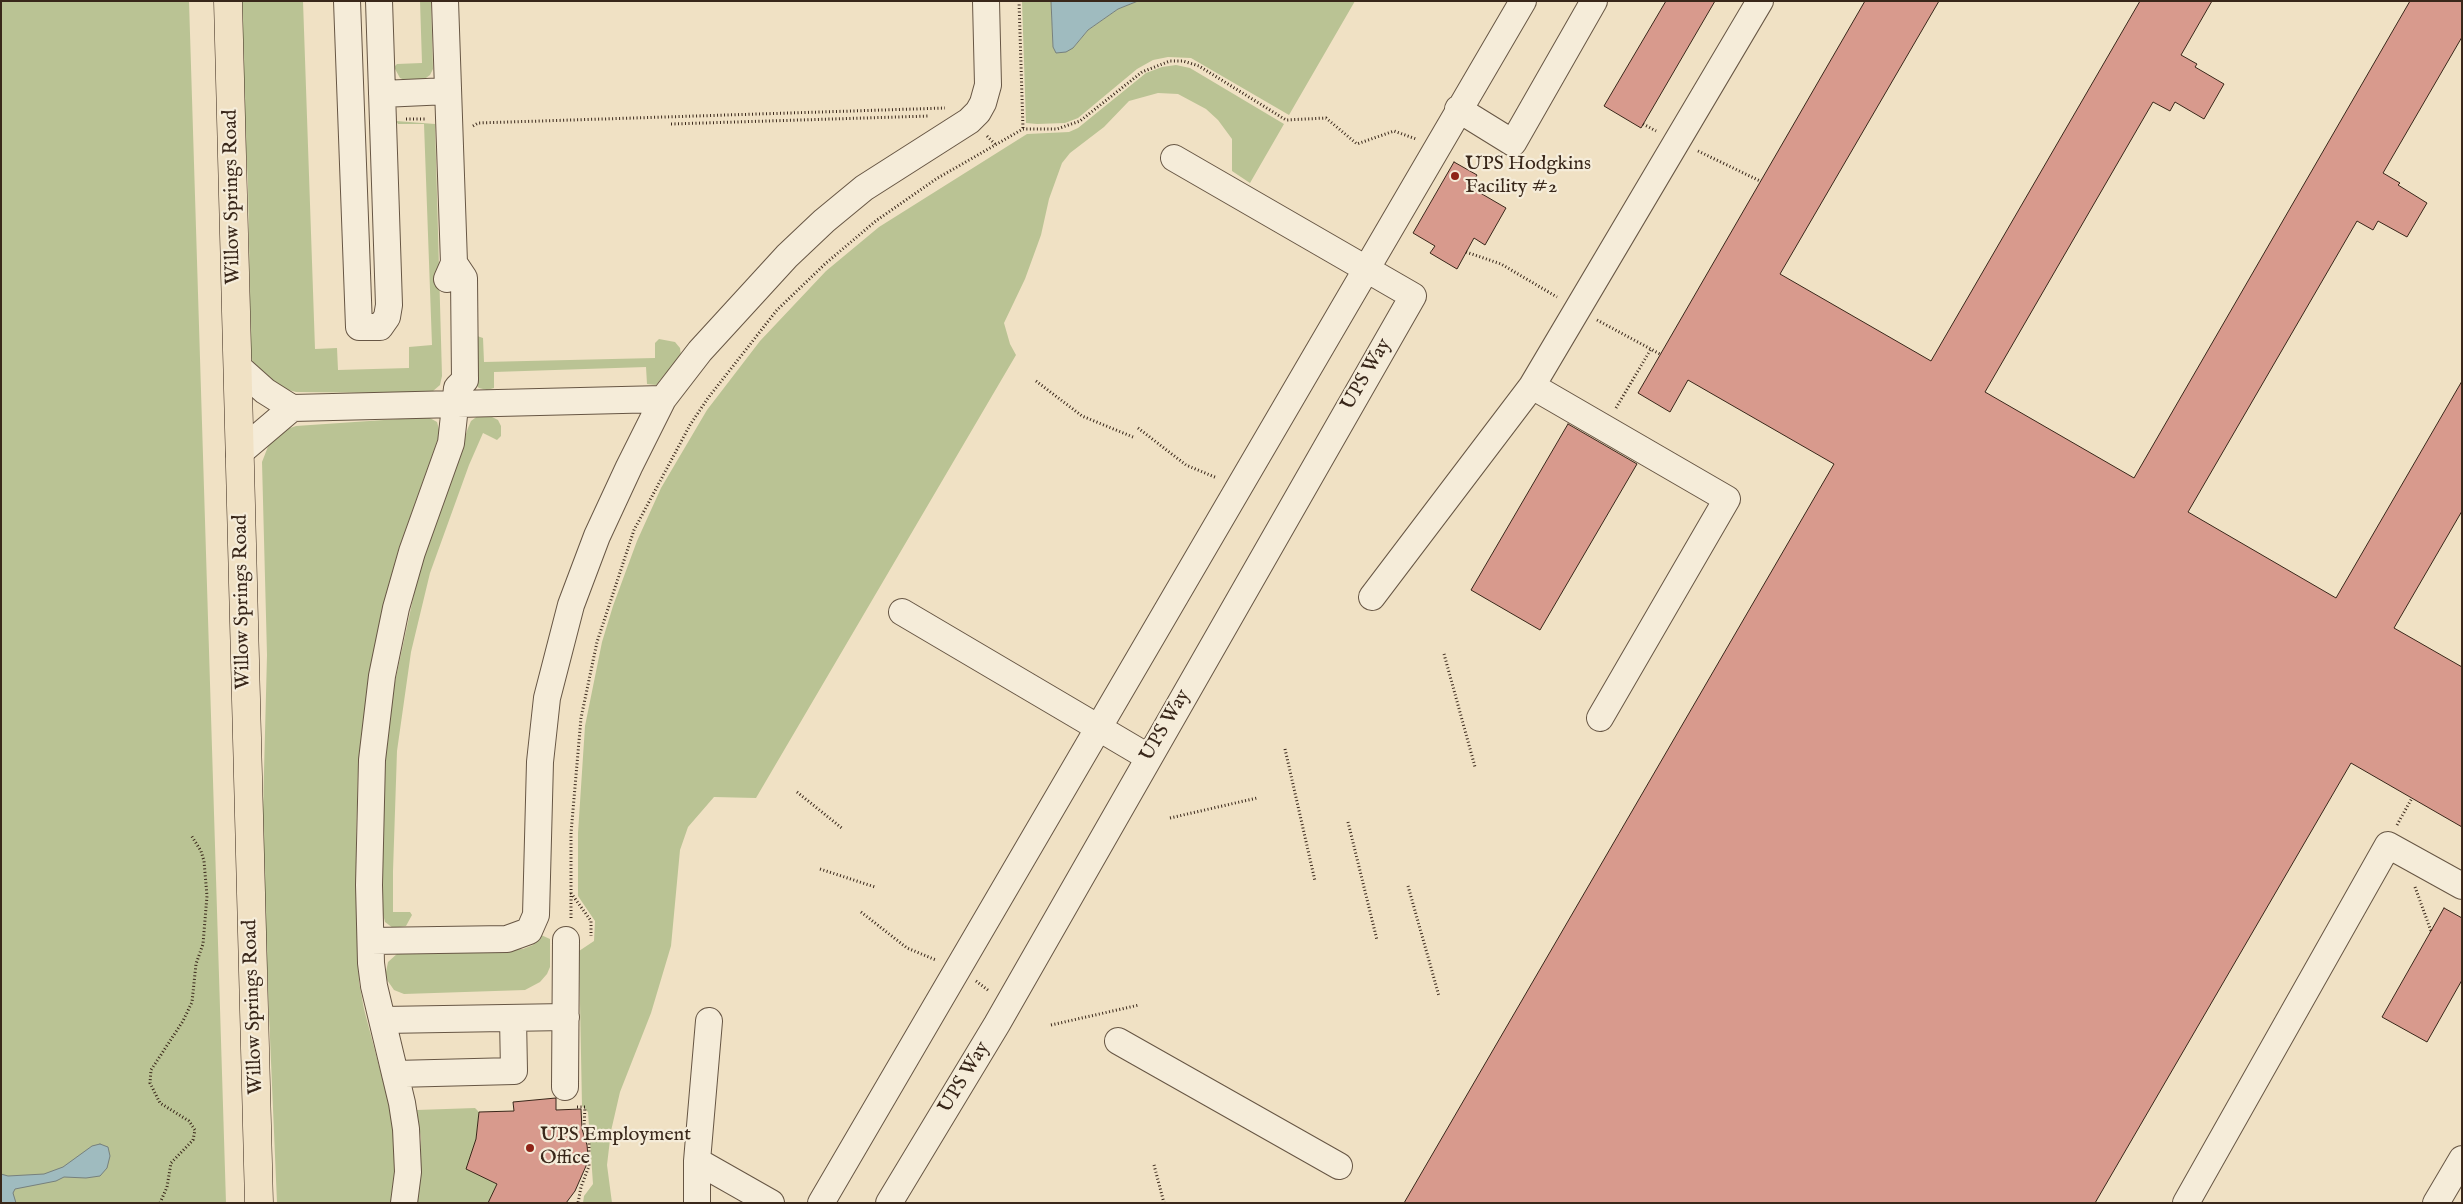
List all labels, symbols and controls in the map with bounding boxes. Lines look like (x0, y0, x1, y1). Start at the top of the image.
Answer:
street label: Willow Springs Road (219, 109, 247, 285)
place label: UPS Hodgkins Facility #2 (1465, 153, 1591, 200)
marker: UPS Hodgkins Facility #2 (1449, 170, 1461, 182)
street label: UPS Way (1337, 335, 1397, 415)
street label: Willow Springs Road (229, 514, 257, 690)
street label: UPS Way (1136, 686, 1196, 766)
street label: Willow Springs Road (239, 919, 269, 1095)
street label: UPS Way (934, 1038, 996, 1118)
place label: UPS Employment Office (540, 1124, 691, 1171)
marker: UPS Employment Office (524, 1142, 536, 1154)

